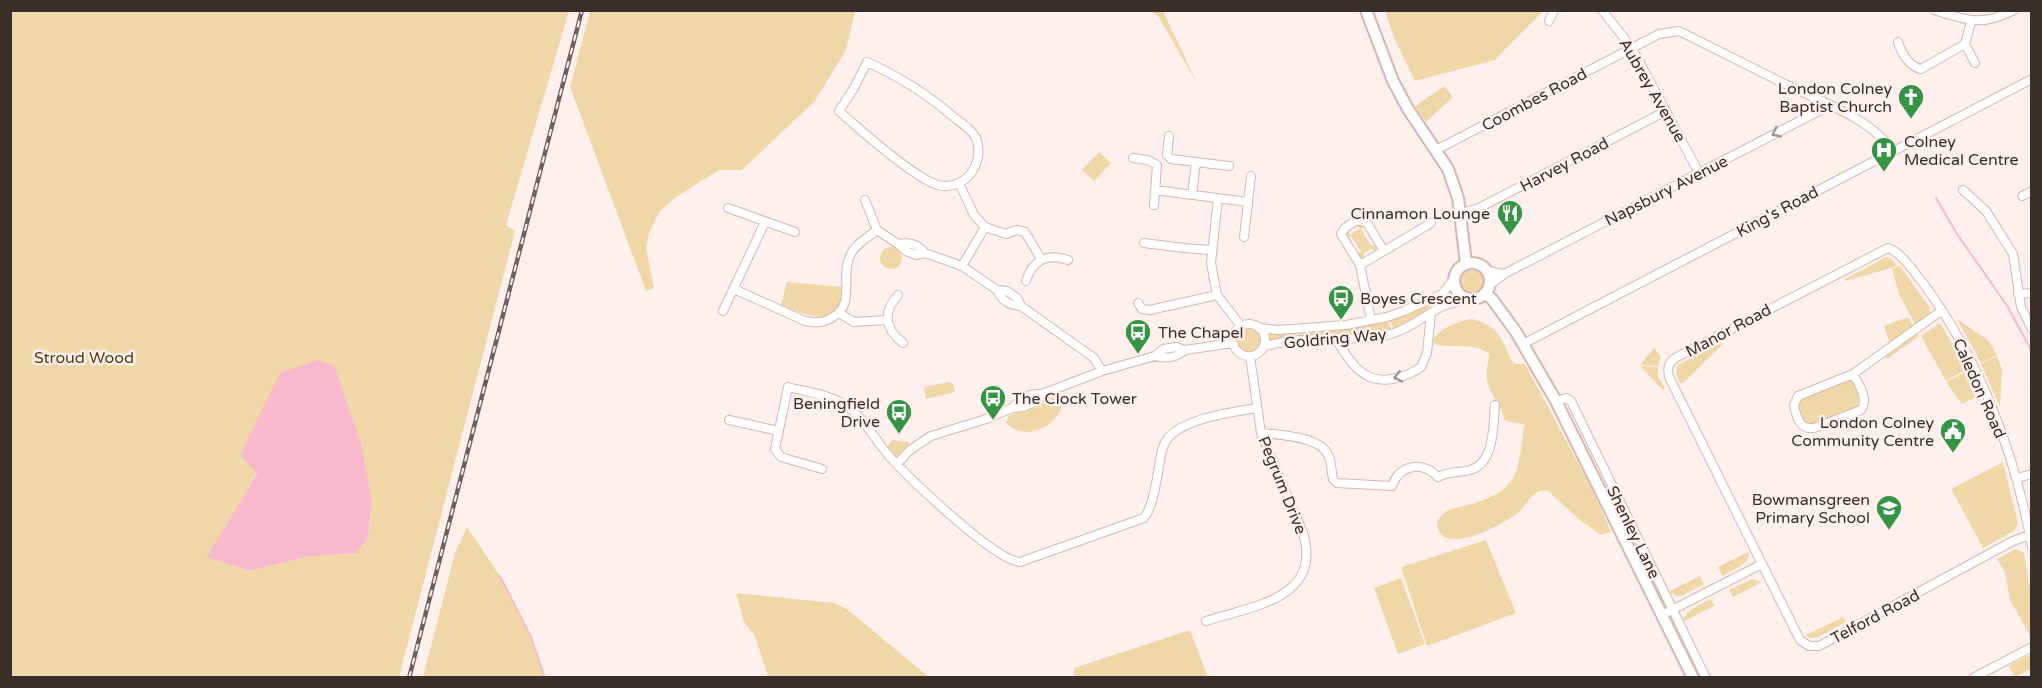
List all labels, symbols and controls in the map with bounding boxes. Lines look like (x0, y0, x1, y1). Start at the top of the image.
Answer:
street label: Aubrey Avenue (1614, 35, 1690, 146)
street label: Coombes Road (1478, 64, 1590, 136)
place label: London Colney Baptist Church (1778, 79, 1892, 117)
church icon: London Colney Baptist Church (1896, 82, 1926, 120)
one-way arrow (1772, 126, 1782, 137)
place label: Colney Medical Centre (1904, 132, 2019, 170)
street label: Harvey Road (1517, 133, 1612, 197)
hospital icon: Colney Medical Centre (1869, 135, 1899, 173)
street label: Napsbury Avenue (1601, 151, 1731, 231)
street label: King's Road (1733, 182, 1822, 242)
restaurant icon: Cinnamon Lounge (1495, 198, 1525, 236)
place label: Cinnamon Lounge (1351, 204, 1490, 224)
bus stop icon: Boyes Crescent (1326, 283, 1356, 321)
place label: Boyes Crescent (1360, 289, 1477, 309)
street label: Manor Road (1682, 300, 1775, 362)
bus stop icon: The Chapel (1123, 317, 1153, 355)
place label: The Chapel (1158, 323, 1244, 343)
street label: Goldring Way (1283, 325, 1388, 353)
street label: Caledon Road (1948, 335, 2010, 441)
park label: Stroud Wood (34, 348, 134, 368)
one-way arrow (1393, 369, 1403, 382)
bus stop icon: The Clock Tower (978, 383, 1008, 421)
place label: The Clock Tower (1012, 389, 1138, 409)
place label: Beningfield Drive (793, 394, 880, 432)
bus stop icon: Beningfield Drive (884, 397, 914, 435)
place label: London Colney Community Centre (1791, 413, 1934, 451)
public building icon: London Colney Community Centre (1938, 416, 1968, 454)
street label: Pegrum Drive (1253, 434, 1311, 537)
street label: Shenley Lane (1602, 483, 1664, 582)
place label: Bowmansgreen Primary School (1752, 490, 1870, 528)
school or university icon: Bowmansgreen Primary School (1874, 493, 1904, 531)
street label: Telford Road (1828, 585, 1923, 649)

